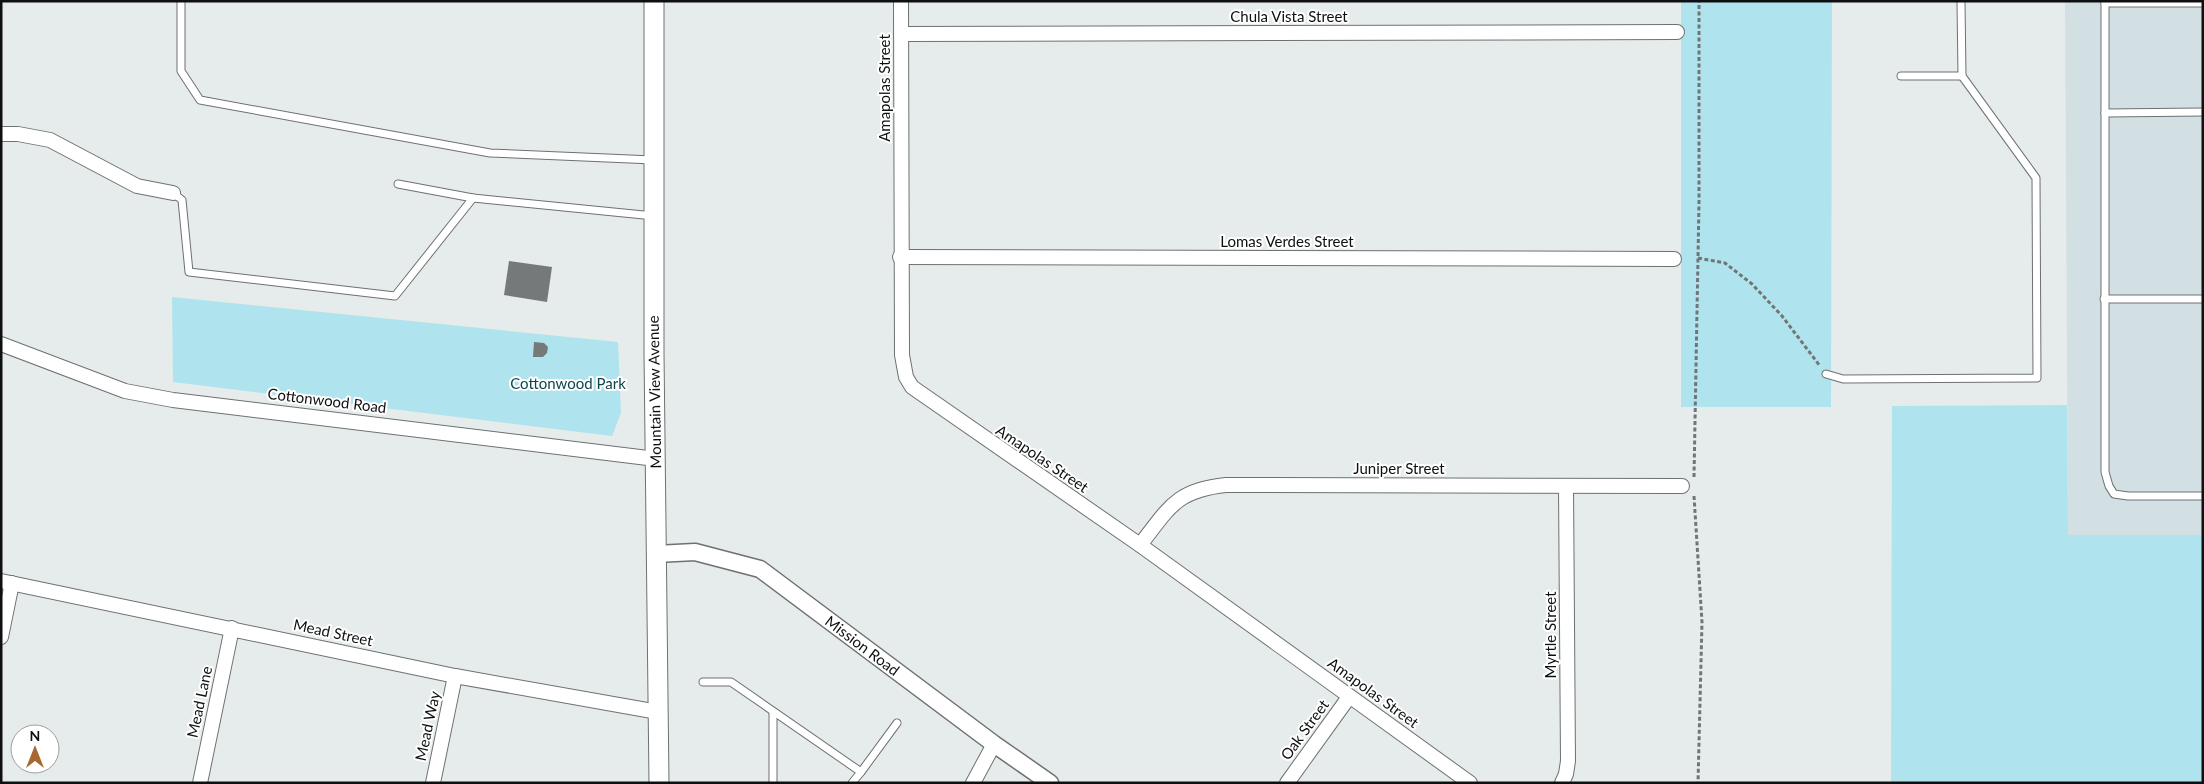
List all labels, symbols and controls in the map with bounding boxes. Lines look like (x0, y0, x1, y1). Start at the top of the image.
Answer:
street label: Chula Vista Street (1230, 7, 1348, 25)
street label: Amapolas Street (875, 34, 893, 142)
street label: Lomas Verdes Street (1220, 232, 1354, 250)
street label: Mountain View Avenue (644, 315, 664, 469)
park label: Cottonwood Park (510, 374, 626, 392)
street label: Cottonwood Road (267, 384, 388, 416)
street label: Amapolas Street (993, 421, 1093, 496)
street label: Juniper Street (1353, 459, 1445, 477)
street label: Myrtle Street (1541, 591, 1559, 679)
street label: Mission Road (822, 612, 903, 679)
street label: Mead Street (292, 615, 375, 649)
street label: Amapolas Street (1325, 653, 1423, 731)
street label: Mead Lane (183, 664, 215, 739)
street label: Mead Way (411, 689, 443, 762)
street label: Oak Street (1276, 695, 1332, 763)
north arrow (10, 724, 60, 774)
text: N (30, 727, 40, 744)

